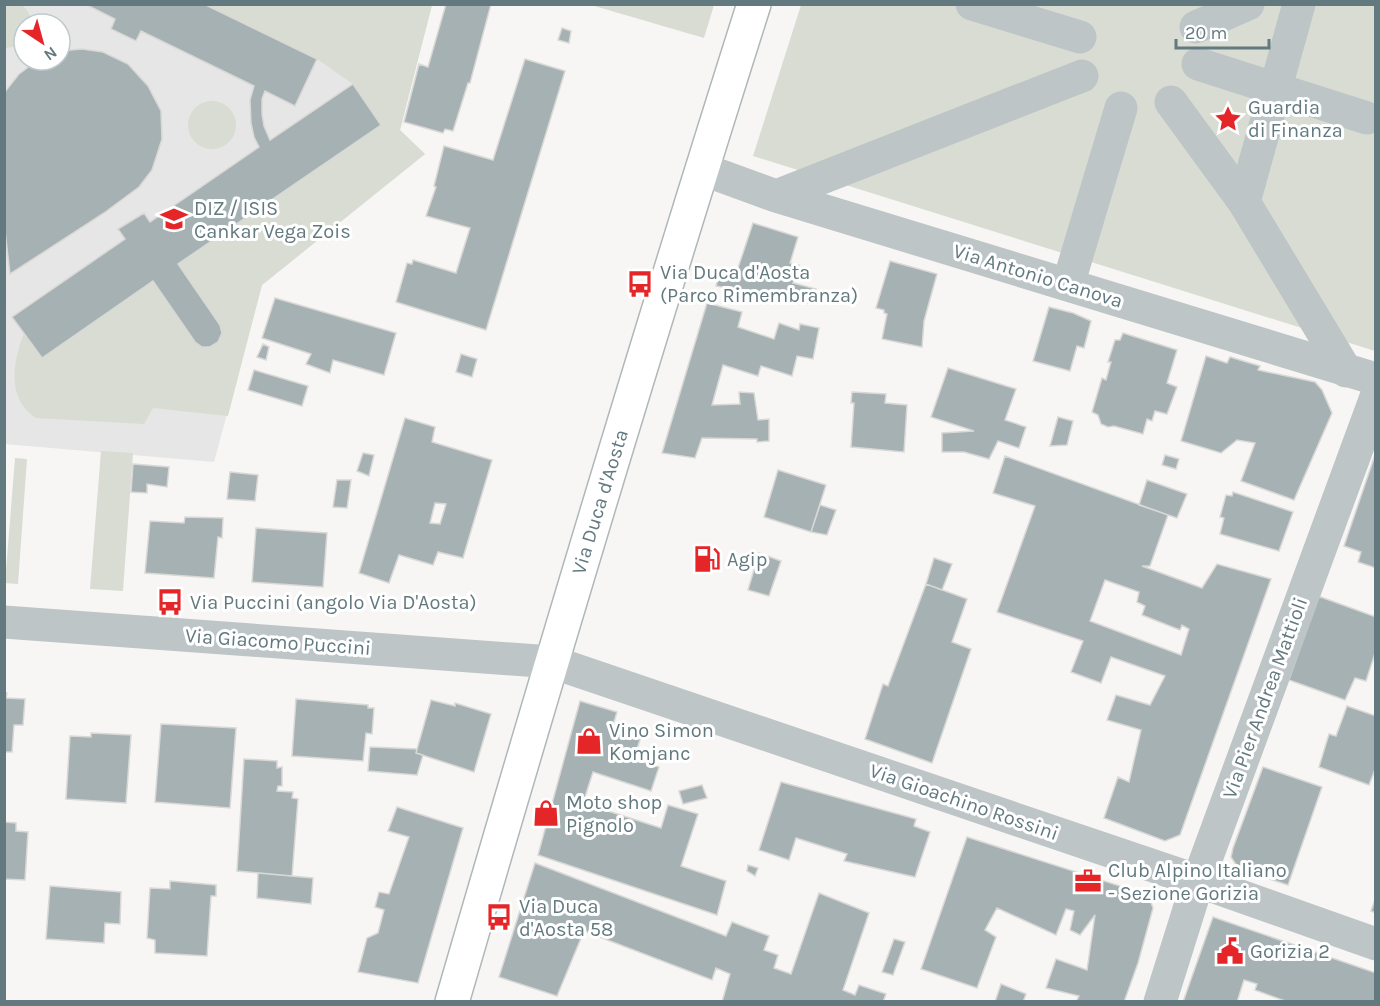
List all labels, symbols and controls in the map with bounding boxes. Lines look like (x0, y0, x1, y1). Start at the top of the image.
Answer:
north arrow (12, 12, 72, 72)
scale bar (1176, 12, 1269, 50)
text: 20 m (1185, 22, 1227, 44)
text: N (40, 43, 61, 65)
place label: Guardia di Finanza (1248, 96, 1343, 142)
place icon: Guardia di Finanza (1213, 104, 1243, 134)
place label: DIZ / ISIS Cankar Vega Zois (194, 197, 351, 243)
school or university icon: DIZ / ISIS Cankar Vega Zois (159, 204, 189, 234)
street label: Via Antonio Canova (950, 239, 1126, 313)
place label: Via Duca d'Aosta (Parco Rimembranza) (660, 261, 858, 307)
bus stop icon: Via Duca d'Aosta (Parco Rimembranza) (625, 269, 655, 299)
street label: Via Duca d'Aosta (567, 427, 633, 577)
fuel station icon: Agip (692, 544, 722, 574)
place label: Agip (727, 548, 767, 571)
bus stop icon: Via Puccini (angolo Via D'Aosta) (155, 587, 185, 617)
place label: Via Puccini (angolo Via D'Aosta) (190, 591, 477, 614)
street label: Via Pier Andrea Mattioli (1218, 594, 1312, 802)
street label: Via Giacomo Puccini (184, 624, 372, 660)
place label: Vino Simon Komjanc (609, 719, 714, 765)
shop icon: Vino Simon Komjanc (574, 726, 604, 756)
street label: Via Gioachino Rossini (867, 759, 1061, 845)
place label: Moto shop Pignolo (566, 791, 662, 837)
shop icon: Moto shop Pignolo (531, 798, 561, 828)
place label: Club Alpino Italiano - Sezione Gorizia (1108, 859, 1287, 905)
office icon: Club Alpino Italiano - Sezione Gorizia (1073, 866, 1103, 896)
place label: Via Duca d'Aosta 58 (519, 895, 613, 941)
bus stop icon: Via Duca d'Aosta 58 (484, 902, 514, 932)
public building icon: Gorizia 2 (1215, 936, 1245, 966)
place label: Gorizia 2 (1250, 940, 1330, 963)

